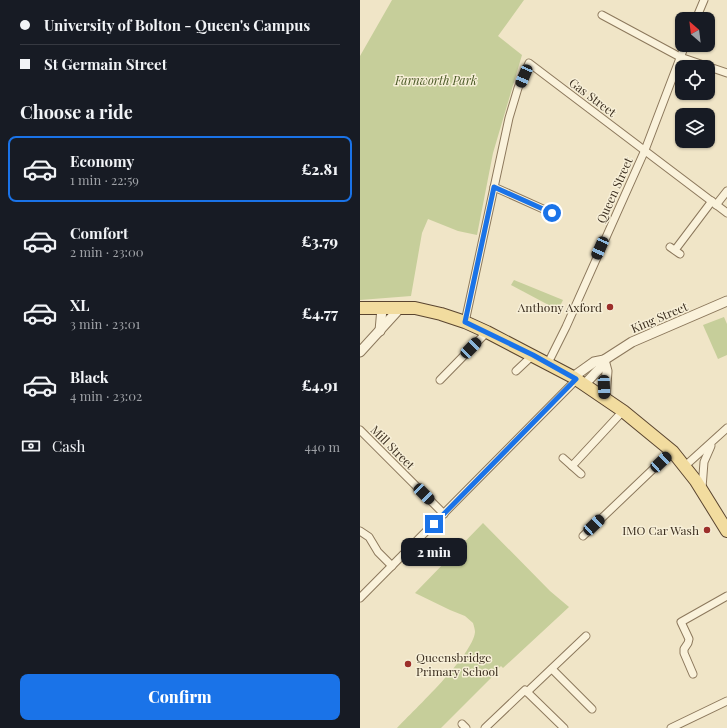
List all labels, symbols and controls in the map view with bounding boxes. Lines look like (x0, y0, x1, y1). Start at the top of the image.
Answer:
north arrow (675, 12, 715, 52)
map controls (675, 12, 715, 148)
text: University of Bolton - Queen's Campus (44, 15, 310, 35)
text: St Germain Street (44, 54, 167, 74)
button: locate (675, 60, 715, 100)
car (514, 63, 534, 89)
park label: Farnworth Park (394, 72, 477, 88)
street label: Gas Street (566, 74, 620, 120)
text: Choose a ride (20, 100, 133, 124)
button: layers (675, 108, 715, 148)
icon: car (22, 151, 58, 187)
text: Economy (70, 151, 134, 171)
street label: Queen Street (592, 154, 636, 225)
text: £2.81 (301, 159, 338, 179)
text: 1 min · 22:59 (70, 171, 139, 188)
route start (543, 204, 561, 222)
icon: car (22, 223, 58, 259)
text: Comfort (70, 223, 128, 243)
text: £3.79 (301, 231, 338, 251)
car (590, 235, 610, 261)
text: 2 min · 23:00 (70, 243, 144, 260)
icon: car (22, 295, 58, 331)
text: XL (70, 295, 90, 315)
street label: King Street (628, 298, 690, 336)
place label: Anthony Axford (517, 299, 602, 315)
marker: Anthony Axford (605, 302, 615, 312)
text: £4.77 (302, 303, 338, 323)
text: 3 min · 23:01 (70, 315, 140, 332)
car (458, 335, 484, 361)
icon: car (22, 367, 58, 403)
text: Black (70, 367, 109, 387)
text: £4.91 (301, 375, 338, 395)
car (598, 375, 610, 399)
text: 4 min · 23:02 (70, 387, 142, 404)
street label: Mill Street (368, 422, 419, 473)
icon: cash (20, 435, 42, 457)
text: Cash (52, 436, 85, 456)
text: 440 m (305, 438, 340, 455)
car (648, 449, 674, 475)
car (411, 481, 437, 507)
car (581, 512, 607, 538)
route end (425, 515, 443, 533)
place label: IMO Car Wash (622, 522, 699, 538)
marker: IMO Car Wash (702, 525, 712, 535)
callout: 2 min (401, 538, 467, 566)
text: 2 min (417, 543, 451, 560)
place label: Queensbridge Primary School (416, 649, 499, 679)
marker: Queensbridge Primary School (403, 659, 413, 669)
button: Confirm (20, 674, 340, 720)

